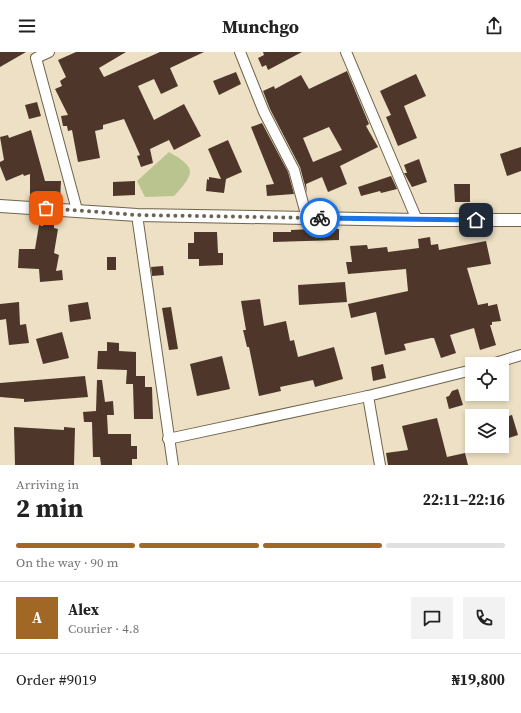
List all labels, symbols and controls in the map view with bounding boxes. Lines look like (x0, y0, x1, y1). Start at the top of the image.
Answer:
text: Munchgo (222, 14, 299, 39)
icon: menu (16, 15, 38, 37)
icon: share (483, 15, 505, 37)
pin (29, 191, 63, 225)
icon: bag (35, 197, 57, 219)
courier (300, 198, 340, 238)
pin (459, 203, 493, 237)
icon: bike (309, 207, 331, 229)
icon: home (465, 209, 487, 231)
map controls (465, 357, 509, 453)
button: locate (465, 357, 509, 401)
button: layers (465, 409, 509, 453)
text: Arriving in (16, 476, 79, 493)
text: 22:11–22:16 (423, 489, 505, 510)
text: 2 min (16, 490, 83, 526)
text: On the way · 90 m (16, 554, 118, 571)
button: chat (411, 597, 453, 639)
button: phone (463, 597, 505, 639)
text: Alex (68, 599, 99, 620)
text: A (32, 607, 42, 628)
text: Courier · 4.8 (68, 620, 139, 637)
text: Order #9019 (16, 669, 97, 690)
text: ₦19,800 (452, 669, 505, 690)

